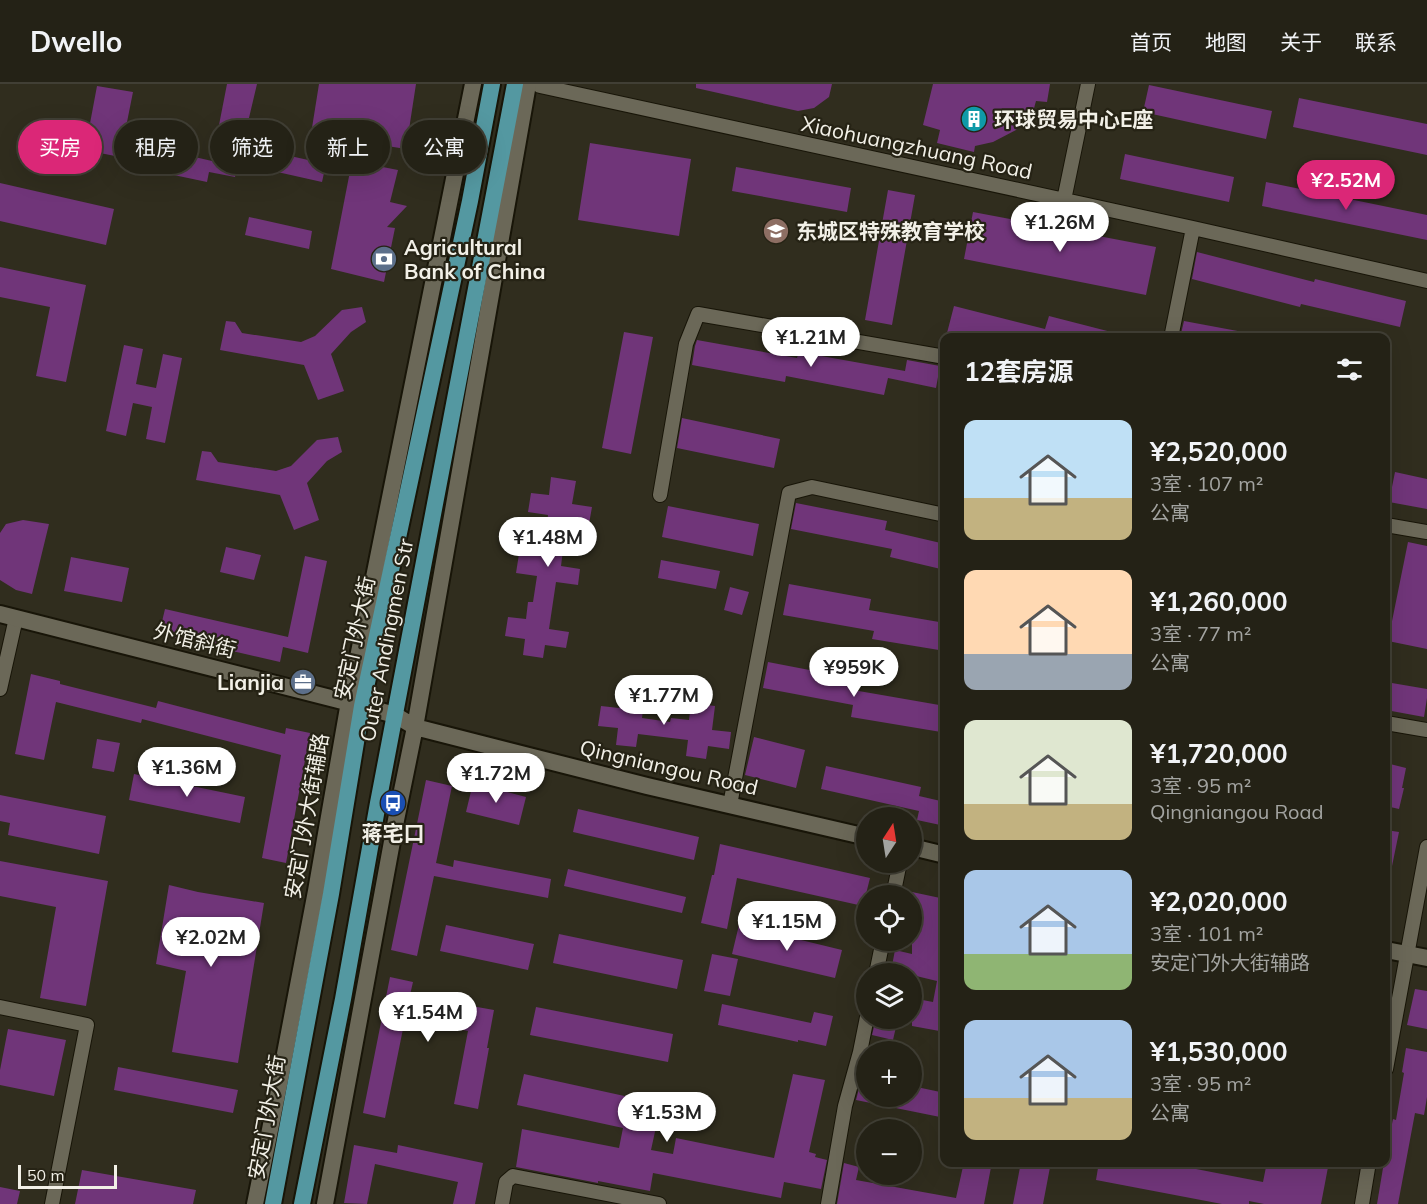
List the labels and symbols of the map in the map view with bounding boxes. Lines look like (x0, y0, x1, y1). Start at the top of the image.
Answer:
building icon: 环球贸易中心E座 (959, 104, 989, 134)
place label: 环球贸易中心E座 (994, 106, 1154, 132)
street label: Xiaohuangzhuang Road (799, 110, 1035, 184)
pin: ¥2.52M (1297, 160, 1395, 211)
pin: ¥1.26M (1011, 202, 1109, 253)
school or university icon: 东城区特殊教育学校 (761, 216, 791, 246)
place label: 东城区特殊教育学校 (796, 218, 985, 244)
place label: Agricultural Bank of China (404, 234, 546, 284)
bank icon: Agricultural Bank of China (369, 244, 399, 274)
pin: ¥1.21M (762, 317, 860, 368)
pin: ¥1.48M (499, 517, 597, 568)
street label: Outer Andingmen Str (354, 536, 418, 744)
street label: 安定门外大街 (328, 574, 380, 702)
street label: 外馆斜街 (151, 617, 239, 663)
pin: ¥959K (812, 647, 896, 698)
office icon: Lianjia (288, 667, 318, 697)
place label: Lianjia (217, 669, 284, 695)
pin: ¥1.77M (615, 675, 713, 726)
street label: 安定门外大街辅路 (279, 731, 333, 901)
street label: Qingniangou Road (577, 734, 761, 800)
pin: ¥1.36M (138, 747, 236, 798)
pin: ¥1.72M (447, 753, 545, 804)
bus stop icon: 蒋宅口 (378, 788, 408, 818)
north arrow (856, 807, 922, 873)
place label: 蒋宅口 (362, 820, 425, 846)
pin: ¥1.15M (738, 901, 836, 952)
pin: ¥2.02M (162, 917, 260, 968)
pin: ¥1.54M (379, 992, 477, 1043)
street label: 安定门外大街 (242, 1053, 290, 1181)
pin: ¥1.53M (618, 1092, 716, 1143)
scale bar (18, 1162, 117, 1190)

